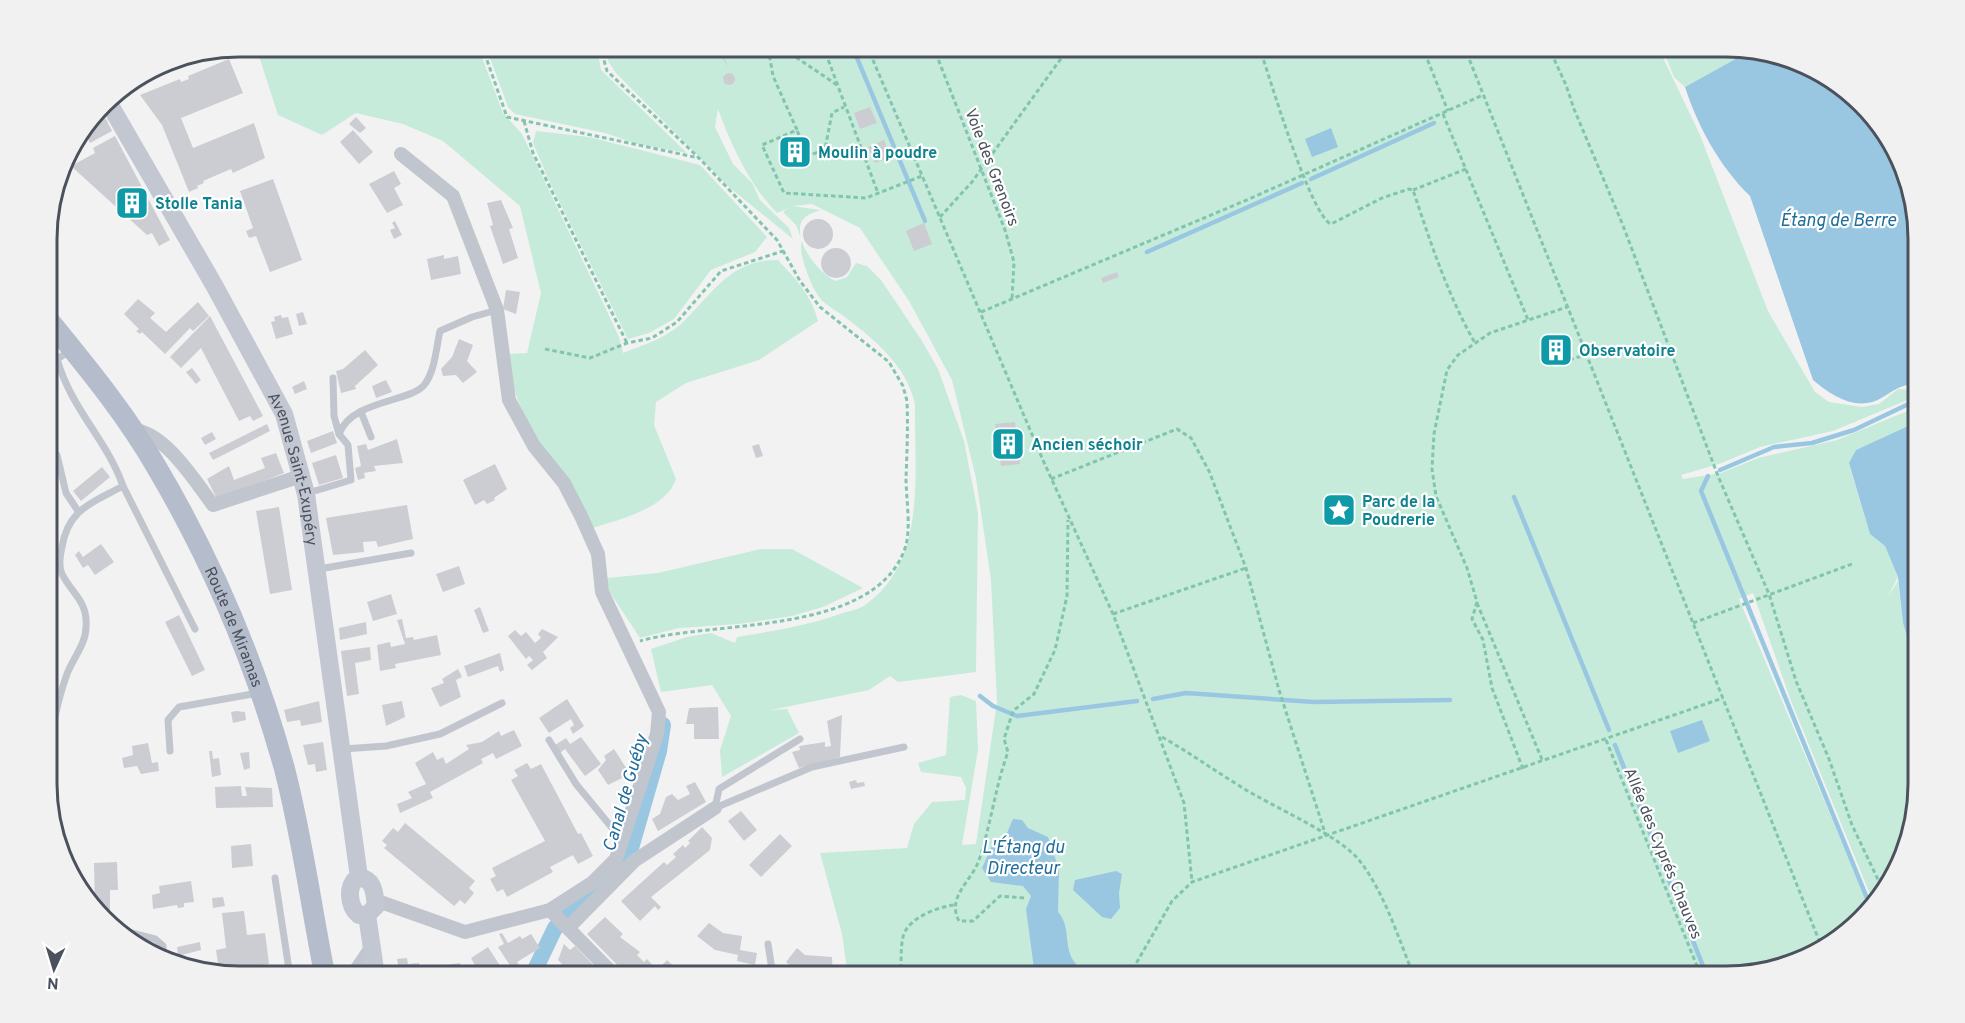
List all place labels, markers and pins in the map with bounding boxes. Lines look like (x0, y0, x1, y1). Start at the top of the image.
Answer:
building icon: Moulin à poudre (777, 134, 813, 170)
place label: Moulin à poudre (818, 144, 937, 164)
building icon: Stolle Tania (114, 185, 150, 221)
place label: Stolle Tania (155, 195, 243, 215)
building icon: Observatoire (1538, 332, 1574, 368)
place label: Observatoire (1579, 342, 1675, 362)
building icon: Ancien séchoir (990, 426, 1026, 462)
place label: Ancien séchoir (1031, 436, 1143, 456)
place icon: Parc de la Poudrerie (1321, 492, 1357, 528)
place label: Parc de la Poudrerie (1362, 493, 1436, 531)

